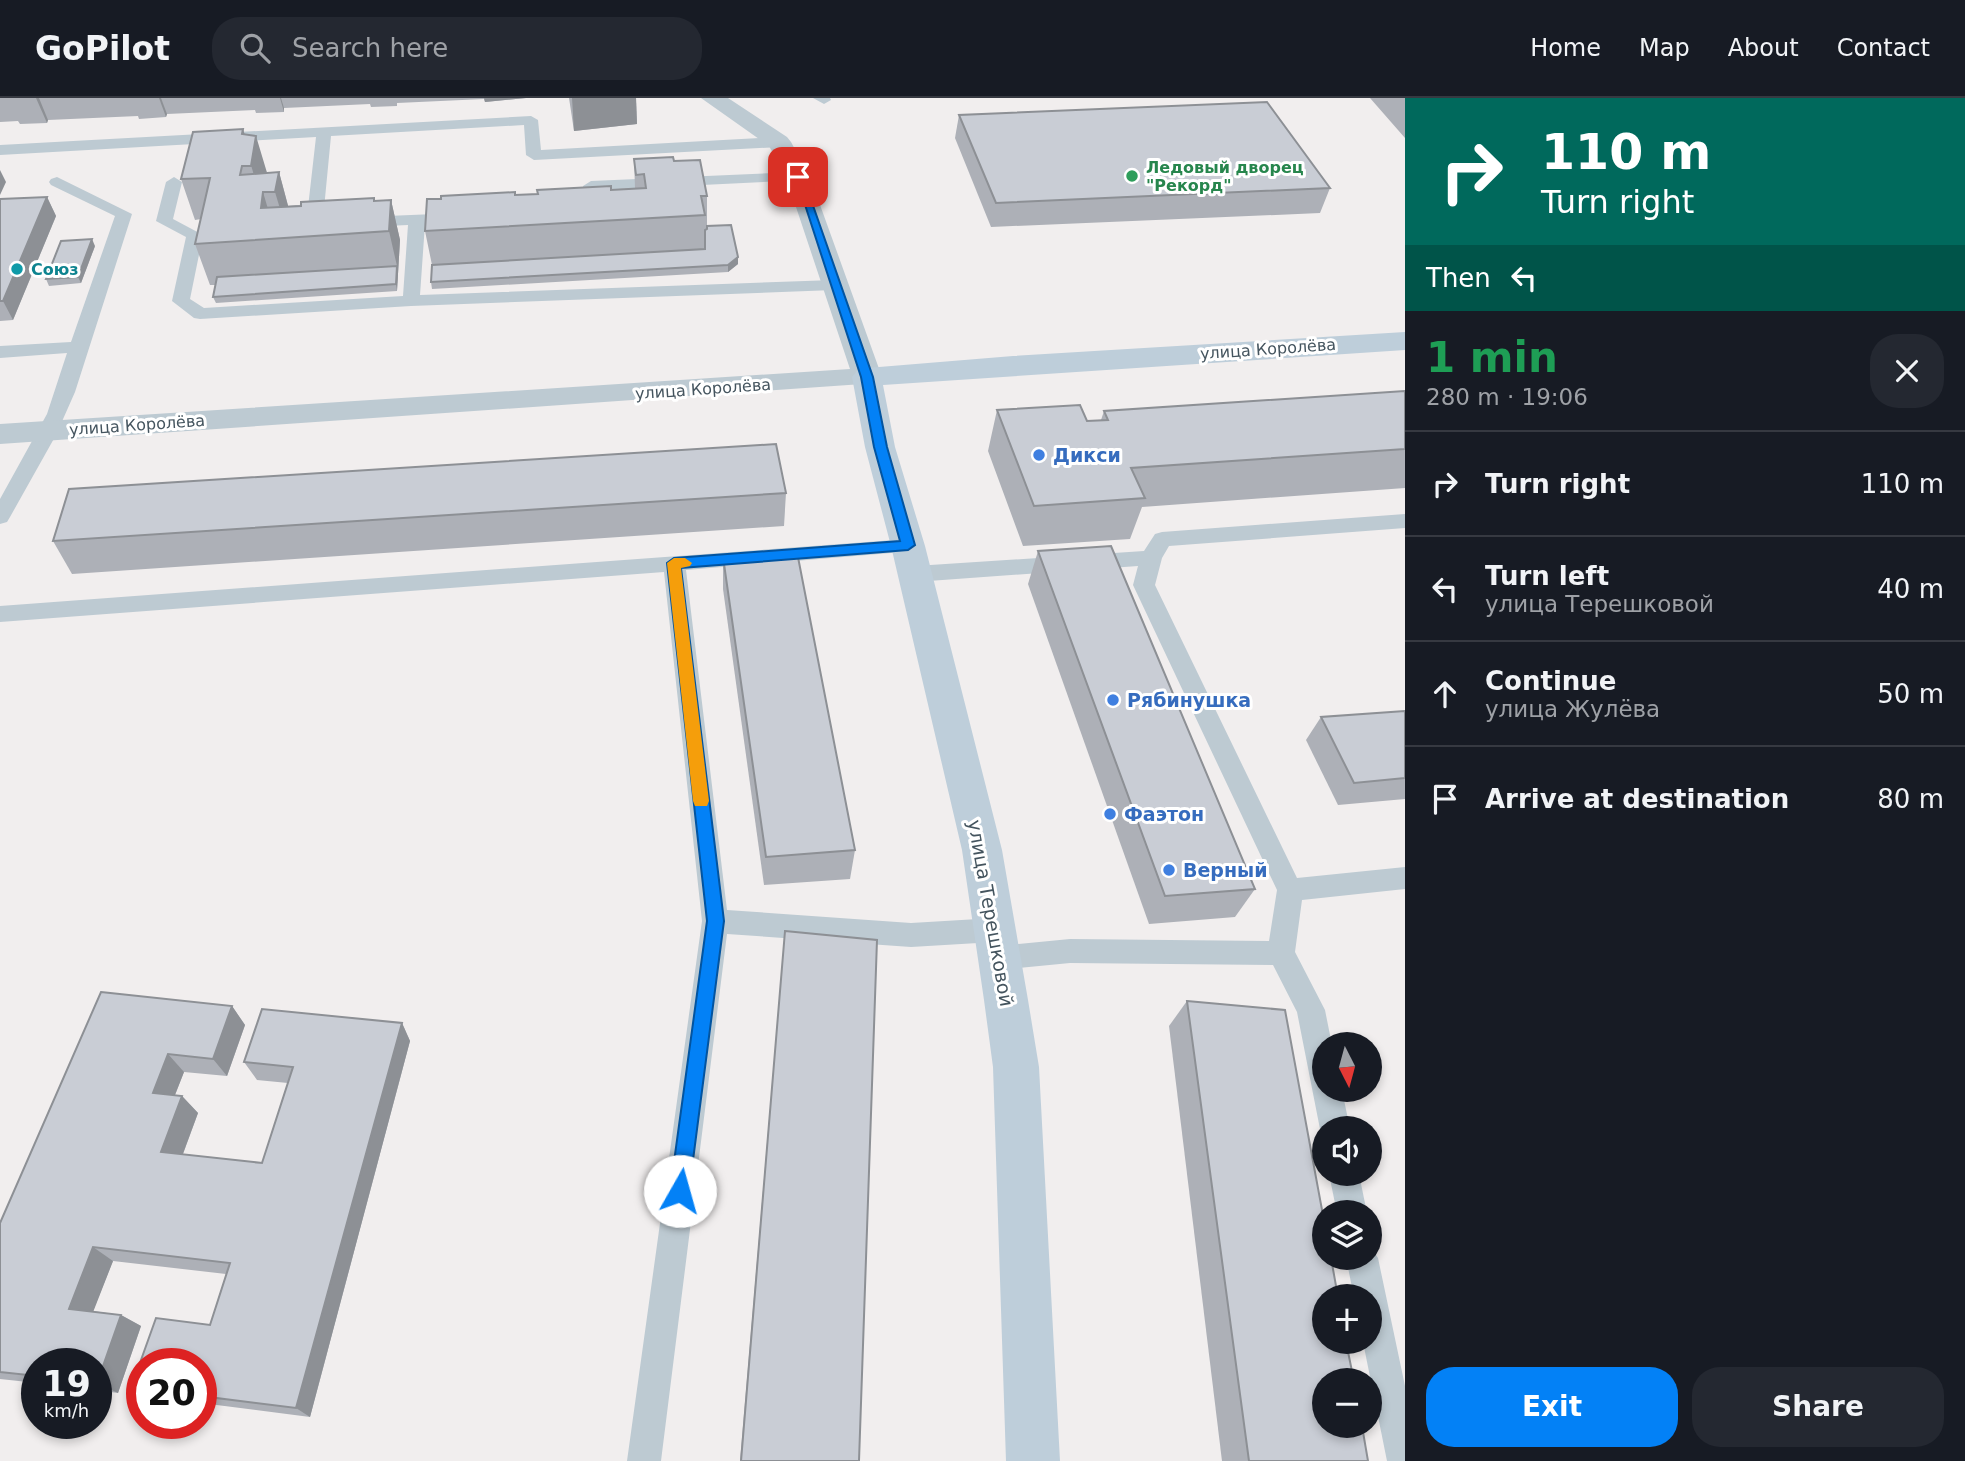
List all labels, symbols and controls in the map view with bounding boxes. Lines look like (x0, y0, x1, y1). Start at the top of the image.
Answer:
search box (212, 17, 702, 80)
text: GoPilot (35, 29, 170, 68)
icon: search (236, 29, 274, 67)
text: Search here (292, 33, 448, 63)
text: Home (1530, 34, 1601, 62)
text: Map (1639, 34, 1690, 62)
text: About (1728, 34, 1799, 62)
text: Contact (1837, 34, 1930, 62)
text: 110 m (1541, 124, 1711, 181)
icon: right (1426, 126, 1517, 217)
pin (768, 147, 828, 207)
icon: arrive (779, 158, 817, 196)
place label: Ледовый дворец "Рекорд" (1146, 158, 1304, 195)
marker: Ледовый дворец "Рекорд" (1124, 168, 1140, 184)
text: Turn right (1541, 183, 1694, 221)
icon: left (1505, 259, 1543, 297)
place label: Союз (31, 260, 79, 279)
marker: Союз (9, 261, 25, 277)
text: Then (1426, 263, 1491, 293)
text: 1 min (1426, 333, 1558, 382)
button: close (1870, 334, 1944, 408)
street label: улица Королёва (1199, 335, 1337, 363)
street label: улица Королёва (634, 375, 772, 403)
text: 280 m · 19:06 (1426, 384, 1588, 410)
street label: улица Королёва (68, 411, 206, 439)
place label: Дикси (1053, 444, 1121, 466)
marker: Дикси (1031, 447, 1047, 463)
icon: right (1426, 465, 1464, 503)
text: Turn right (1485, 469, 1630, 499)
text: 110 m (1861, 469, 1944, 499)
text: Turn left (1485, 561, 1609, 591)
icon: left (1426, 570, 1464, 608)
text: 40 m (1877, 574, 1944, 604)
text: улица Терешковой (1485, 591, 1714, 617)
text: Continue (1485, 666, 1616, 696)
icon: ahead (1426, 675, 1464, 713)
text: 50 m (1877, 679, 1944, 709)
place label: Рябинушка (1127, 689, 1251, 711)
marker: Рябинушка (1105, 692, 1121, 708)
text: улица Жулёва (1485, 696, 1660, 722)
icon: arrive (1426, 780, 1464, 818)
text: Arrive at destination (1485, 784, 1789, 814)
text: 80 m (1877, 784, 1944, 814)
place label: Фаэтон (1124, 803, 1204, 825)
marker: Фаэтон (1102, 806, 1118, 822)
street label: улица Терешковой (964, 818, 1018, 1008)
place label: Верный (1183, 859, 1268, 881)
marker: Верный (1161, 862, 1177, 878)
north arrow (1312, 1032, 1382, 1102)
map controls (1312, 1032, 1382, 1438)
button: sound (1312, 1116, 1382, 1186)
position arrow (643, 1154, 717, 1228)
button: layers (1312, 1200, 1382, 1270)
button: + (1312, 1284, 1382, 1354)
speed limit sign: 20 (126, 1348, 217, 1439)
text: 19 (42, 1364, 91, 1404)
button: Exit (1426, 1367, 1678, 1447)
button: Share (1692, 1367, 1944, 1447)
button: − (1312, 1368, 1382, 1438)
text: km/h (44, 1400, 89, 1421)

